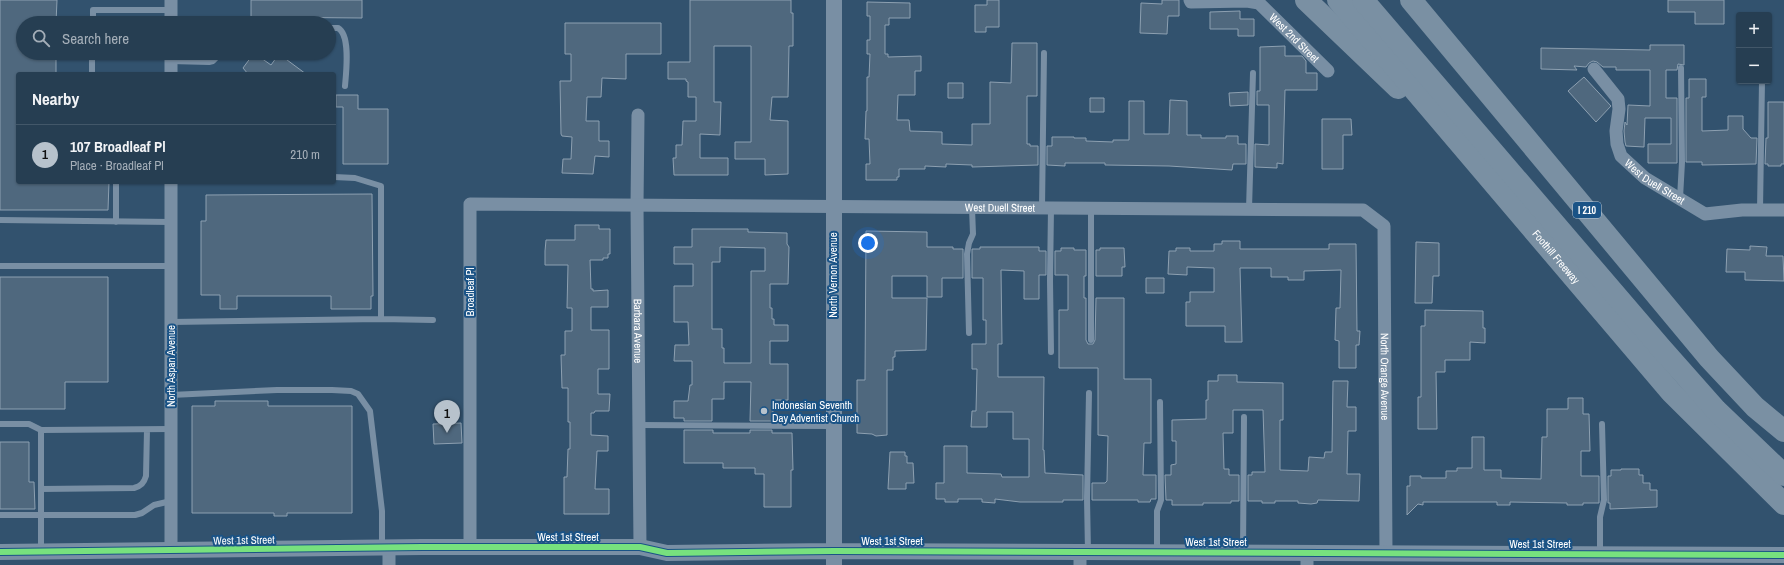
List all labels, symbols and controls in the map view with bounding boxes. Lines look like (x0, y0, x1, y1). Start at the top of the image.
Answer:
street label: West 2nd Street (1266, 10, 1323, 66)
map controls (1736, 12, 1772, 84)
button: + (1736, 12, 1772, 48)
search box (16, 16, 336, 60)
icon: search (30, 27, 52, 49)
text: Search here (62, 28, 129, 49)
button: − (1736, 48, 1772, 84)
text: Nearby (32, 87, 79, 110)
text: 107 Broadleaf Pl (70, 136, 166, 157)
text: 1 (42, 146, 48, 163)
text: 210 m (290, 146, 320, 163)
street label: West Duell Street (1622, 156, 1688, 208)
text: Place · Broadleaf Pl (70, 157, 164, 174)
street label: West Duell Street (965, 200, 1036, 215)
road number: I 210 (1573, 202, 1601, 218)
street label: Foothill Freeway (1529, 227, 1583, 287)
street label: North Vernon Avenue (826, 232, 840, 318)
your location (858, 233, 878, 253)
street label: Broadleaf Pl (463, 267, 477, 317)
street label: Barbara Avenue (631, 299, 645, 363)
street label: North Aspan Avenue (164, 325, 178, 407)
street label: North Orange Avenue (1378, 333, 1392, 420)
place label: Indonesian Seventh Day Adventist Church (772, 398, 859, 425)
pin: 1 (434, 400, 460, 433)
marker: Indonesian Seventh Day Adventist Church (759, 406, 769, 416)
street label: West 1st Street (537, 530, 599, 544)
street label: West 1st Street (213, 532, 275, 548)
street label: West 1st Street (861, 534, 923, 548)
street label: West 1st Street (1185, 535, 1247, 549)
street label: West 1st Street (1509, 537, 1571, 551)

